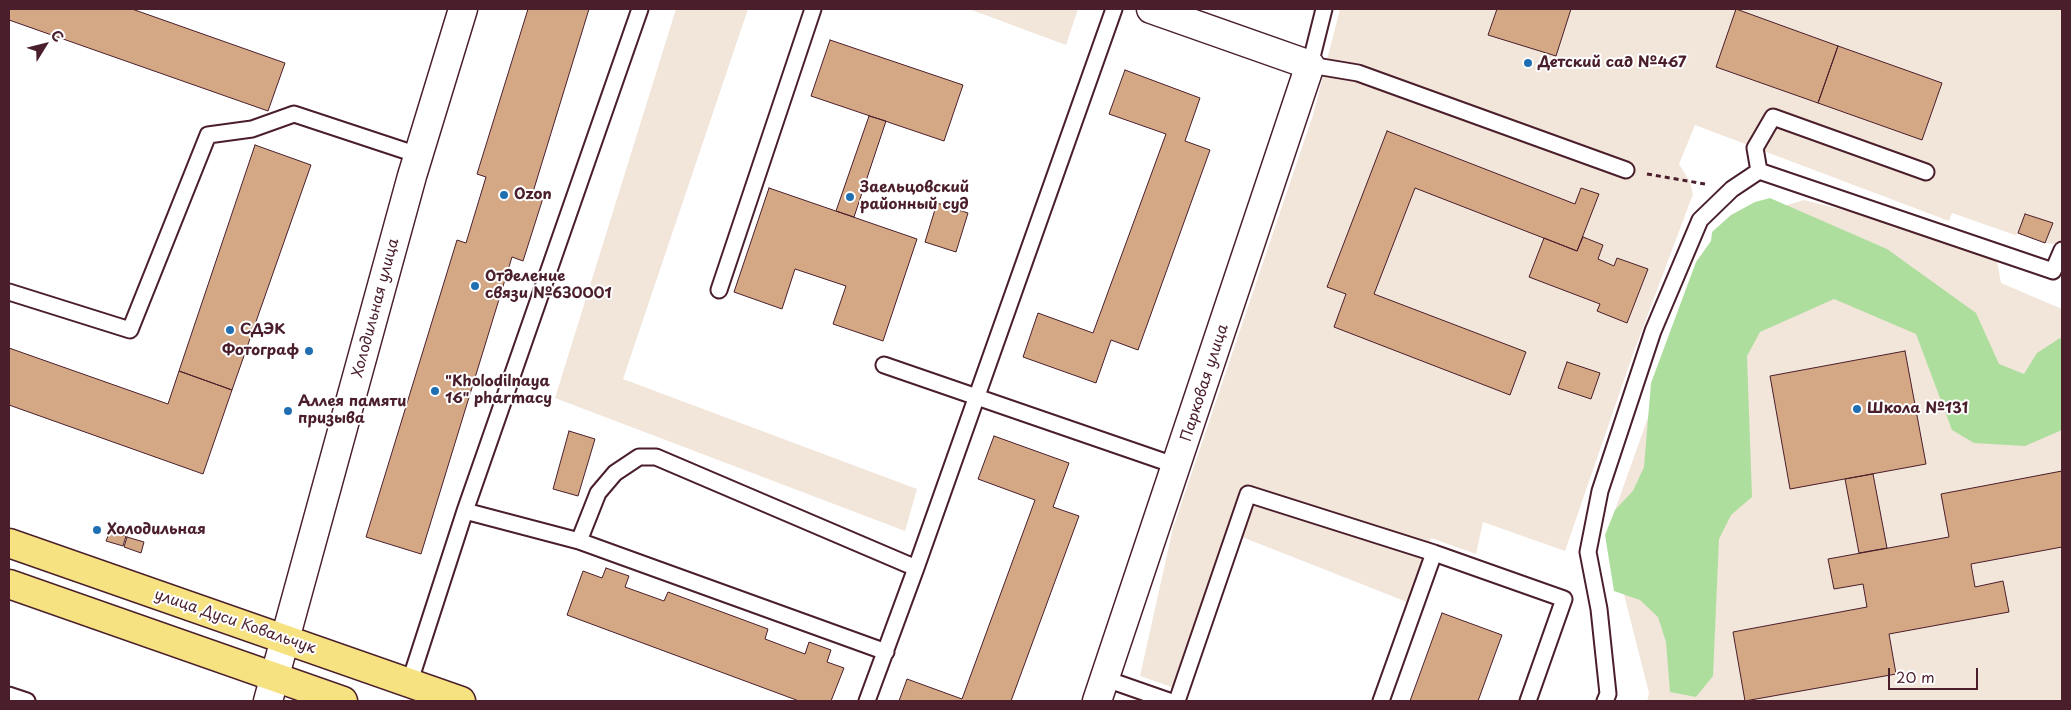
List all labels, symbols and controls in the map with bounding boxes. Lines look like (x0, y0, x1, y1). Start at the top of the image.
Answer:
north arrow (20, 20, 70, 70)
text: С (46, 25, 69, 46)
place label: Детский сад №467 (1538, 54, 1686, 72)
marker: Детский сад №467 (1522, 57, 1534, 69)
place label: Заельцовский районный суд (860, 179, 969, 214)
place label: Ozon (514, 186, 552, 204)
marker: Ozon (498, 189, 510, 201)
marker: Заельцовский районный суд (844, 191, 856, 203)
street label: Холодильная улица (349, 236, 403, 380)
place label: Отделение связи №630001 (485, 268, 612, 303)
marker: Отделение связи №630001 (469, 280, 481, 292)
place label: СДЭК (240, 321, 285, 339)
street label: Парковая улица (1177, 322, 1233, 444)
marker: СДЭК (224, 324, 236, 336)
place label: Фотограф (222, 342, 299, 360)
marker: Фотограф (303, 345, 315, 357)
place label: "Kholodilnaya 16" pharmacy (445, 373, 552, 408)
marker: "Kholodilnaya 16" pharmacy (429, 385, 441, 397)
place label: Аллея памяти призыва (298, 393, 406, 428)
place label: Школа №131 (1867, 400, 1968, 418)
marker: Школа №131 (1851, 403, 1863, 415)
marker: Аллея памяти призыва (282, 405, 294, 417)
place label: Холодильная (107, 521, 206, 539)
marker: Холодильная (91, 524, 103, 536)
street label: улица Дуси Ковальчук (152, 586, 318, 658)
scale bar (1891, 658, 1981, 690)
text: 20 m (1896, 665, 1935, 688)

